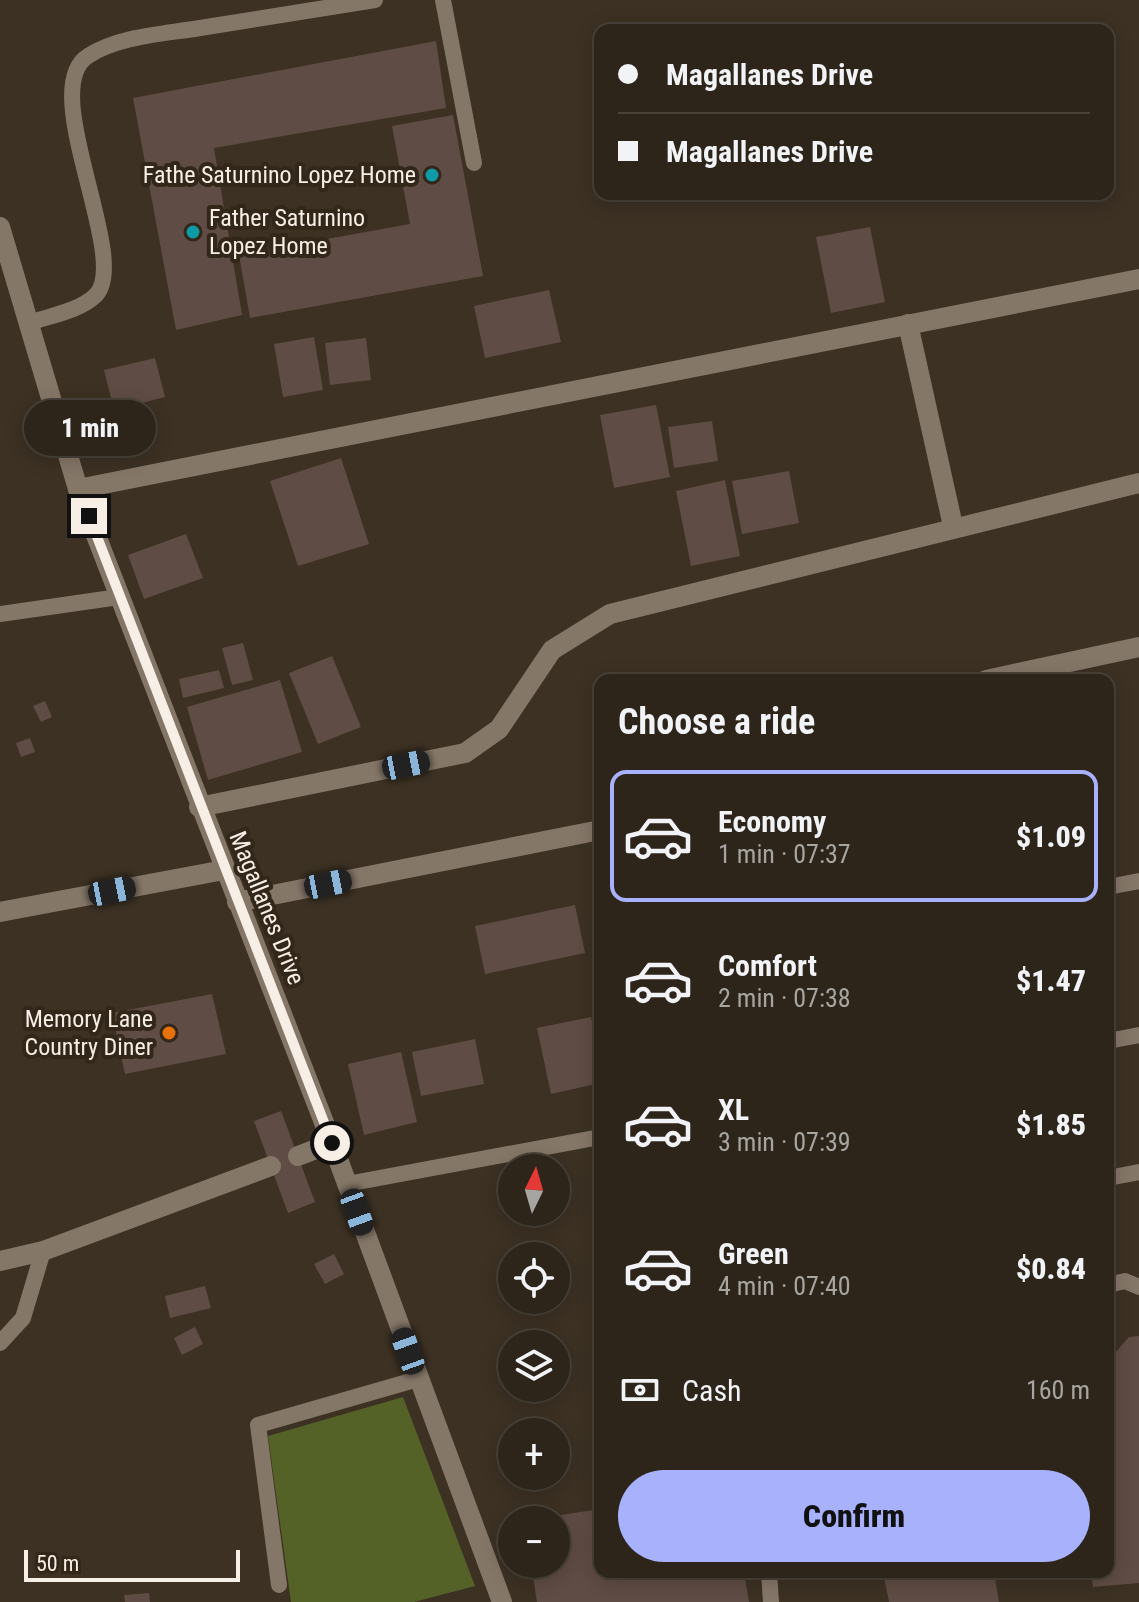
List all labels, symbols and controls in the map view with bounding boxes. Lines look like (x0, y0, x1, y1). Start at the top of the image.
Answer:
text: Magallanes Drive (666, 57, 873, 92)
text: Magallanes Drive (666, 134, 873, 169)
place label: Fathe Saturnino Lopez Home (143, 161, 416, 189)
marker: Fathe Saturnino Lopez Home (423, 166, 441, 184)
place label: Father Saturnino Lopez Home (209, 204, 365, 260)
marker: Father Saturnino Lopez Home (184, 223, 202, 241)
callout: 1 min (23, 400, 155, 456)
text: 1 min (61, 413, 119, 443)
route end (71, 498, 107, 534)
text: Choose a ride (618, 701, 815, 743)
car (380, 749, 432, 781)
icon: car (622, 800, 694, 872)
text: Economy (718, 804, 826, 839)
text: $1.09 (1016, 819, 1086, 854)
street label: Magallanes Drive (224, 827, 310, 989)
text: 1 min · 07:37 (718, 839, 851, 869)
car (302, 868, 354, 900)
car (86, 875, 138, 907)
icon: car (622, 944, 694, 1016)
text: Comfort (718, 948, 817, 983)
text: $1.47 (1016, 963, 1086, 998)
text: 2 min · 07:38 (718, 983, 851, 1013)
place label: Memory Lane Country Diner (25, 1005, 153, 1061)
marker: Memory Lane Country Diner (160, 1024, 178, 1042)
icon: car (622, 1088, 694, 1160)
text: XL (718, 1092, 749, 1127)
text: $1.85 (1016, 1107, 1086, 1142)
route start (314, 1125, 350, 1161)
text: 3 min · 07:39 (718, 1127, 851, 1157)
north arrow (498, 1154, 570, 1226)
map controls (498, 1154, 570, 1578)
car (338, 1185, 376, 1239)
icon: car (622, 1232, 694, 1304)
text: Green (718, 1236, 789, 1271)
button: locate (498, 1242, 570, 1314)
text: $0.84 (1016, 1251, 1086, 1286)
text: 4 min · 07:40 (718, 1271, 851, 1301)
car (389, 1324, 427, 1378)
button: layers (498, 1330, 570, 1402)
icon: cash (618, 1368, 662, 1412)
text: Cash (682, 1373, 742, 1408)
text: 160 m (1026, 1375, 1090, 1405)
button: + (498, 1418, 570, 1490)
button: Confirm (618, 1470, 1090, 1562)
button: − (498, 1506, 570, 1578)
scale bar (24, 1546, 240, 1582)
text: 50 m (36, 1551, 79, 1576)

